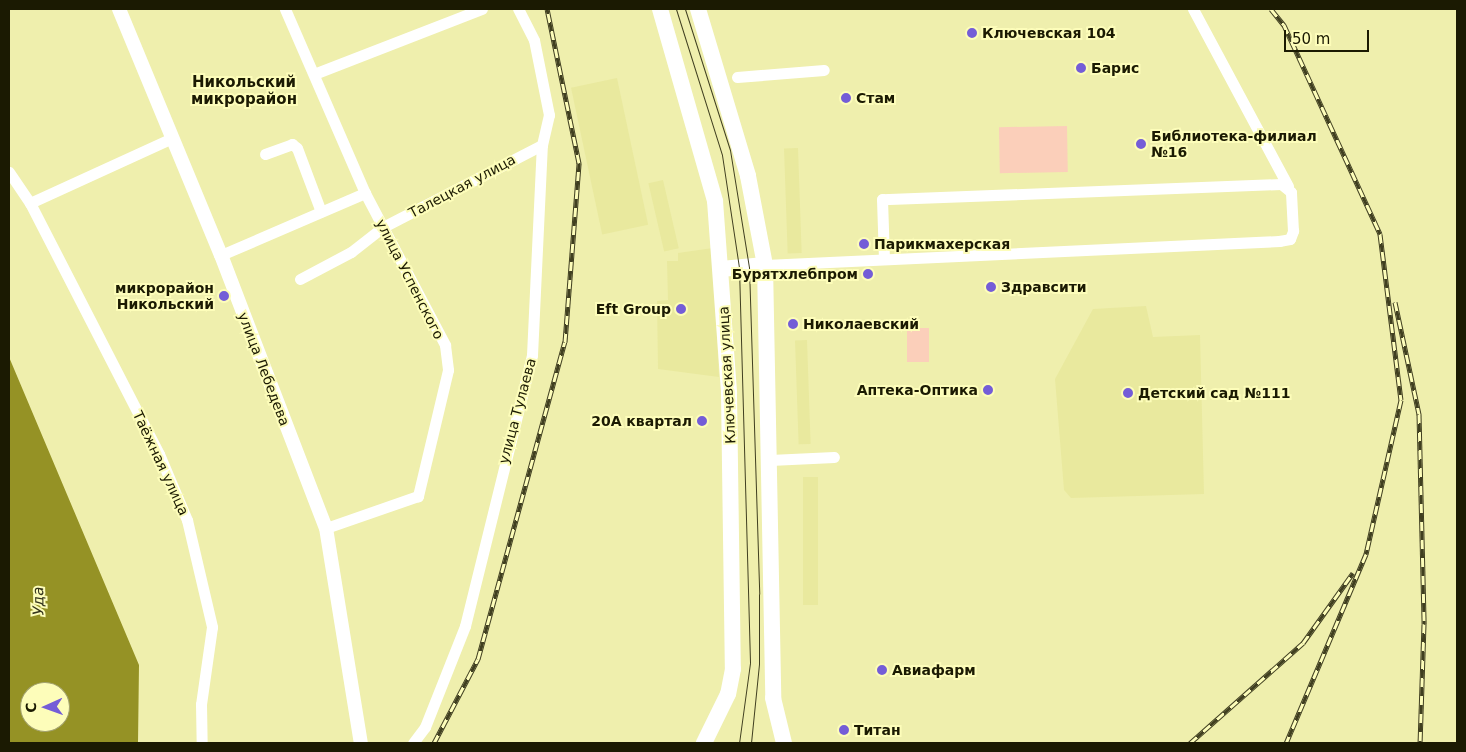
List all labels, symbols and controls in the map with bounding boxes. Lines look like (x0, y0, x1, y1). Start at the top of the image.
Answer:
scale bar (1286, 20, 1371, 52)
place label: Ключевская 104 (982, 25, 1116, 41)
marker: Ключевская 104 (966, 27, 978, 39)
text: 50 m (1292, 30, 1330, 48)
place label: Барис (1091, 60, 1139, 76)
marker: Барис (1075, 62, 1087, 74)
district label: Никольский микрорайон (191, 73, 297, 108)
place label: Стам (856, 90, 895, 106)
marker: Стам (840, 92, 852, 104)
place label: Библиотека-филиал №16 (1151, 128, 1317, 160)
marker: Библиотека-филиал №16 (1135, 138, 1147, 150)
street label: Талецкая улица (406, 151, 518, 221)
street label: улица Успенского (372, 216, 448, 342)
place label: Парикмахерская (874, 236, 1010, 252)
marker: Парикмахерская (858, 238, 870, 250)
place label: Бурятхлебпром (732, 266, 858, 282)
marker: Бурятхлебпром (862, 268, 874, 280)
place label: Здравсити (1001, 279, 1087, 295)
place label: микрорайон Никольский (115, 280, 214, 312)
marker: Здравсити (985, 281, 997, 293)
marker: микрорайон Никольский (218, 290, 230, 302)
place label: Eft Group (596, 301, 671, 317)
marker: Eft Group (675, 303, 687, 315)
street label: Ключевская улица (715, 306, 739, 444)
street label: улица Лебедева (235, 310, 293, 428)
place label: Николаевский (803, 316, 919, 332)
marker: Николаевский (787, 318, 799, 330)
street label: улица Тулаева (495, 356, 539, 466)
place label: Аптека-Оптика (857, 382, 978, 398)
marker: Аптека-Оптика (982, 384, 994, 396)
place label: Детский сад №111 (1138, 385, 1290, 401)
marker: Детский сад №111 (1122, 387, 1134, 399)
street label: Таёжная улица (129, 408, 193, 518)
place label: 20А квартал (591, 413, 692, 429)
marker: 20А квартал (696, 415, 708, 427)
water label: Уда (30, 586, 48, 616)
place label: Авиафарм (892, 662, 976, 678)
marker: Авиафарм (876, 664, 888, 676)
north arrow (20, 682, 70, 732)
text: С (23, 702, 39, 713)
place label: Титан (854, 722, 901, 738)
marker: Титан (838, 724, 850, 736)

